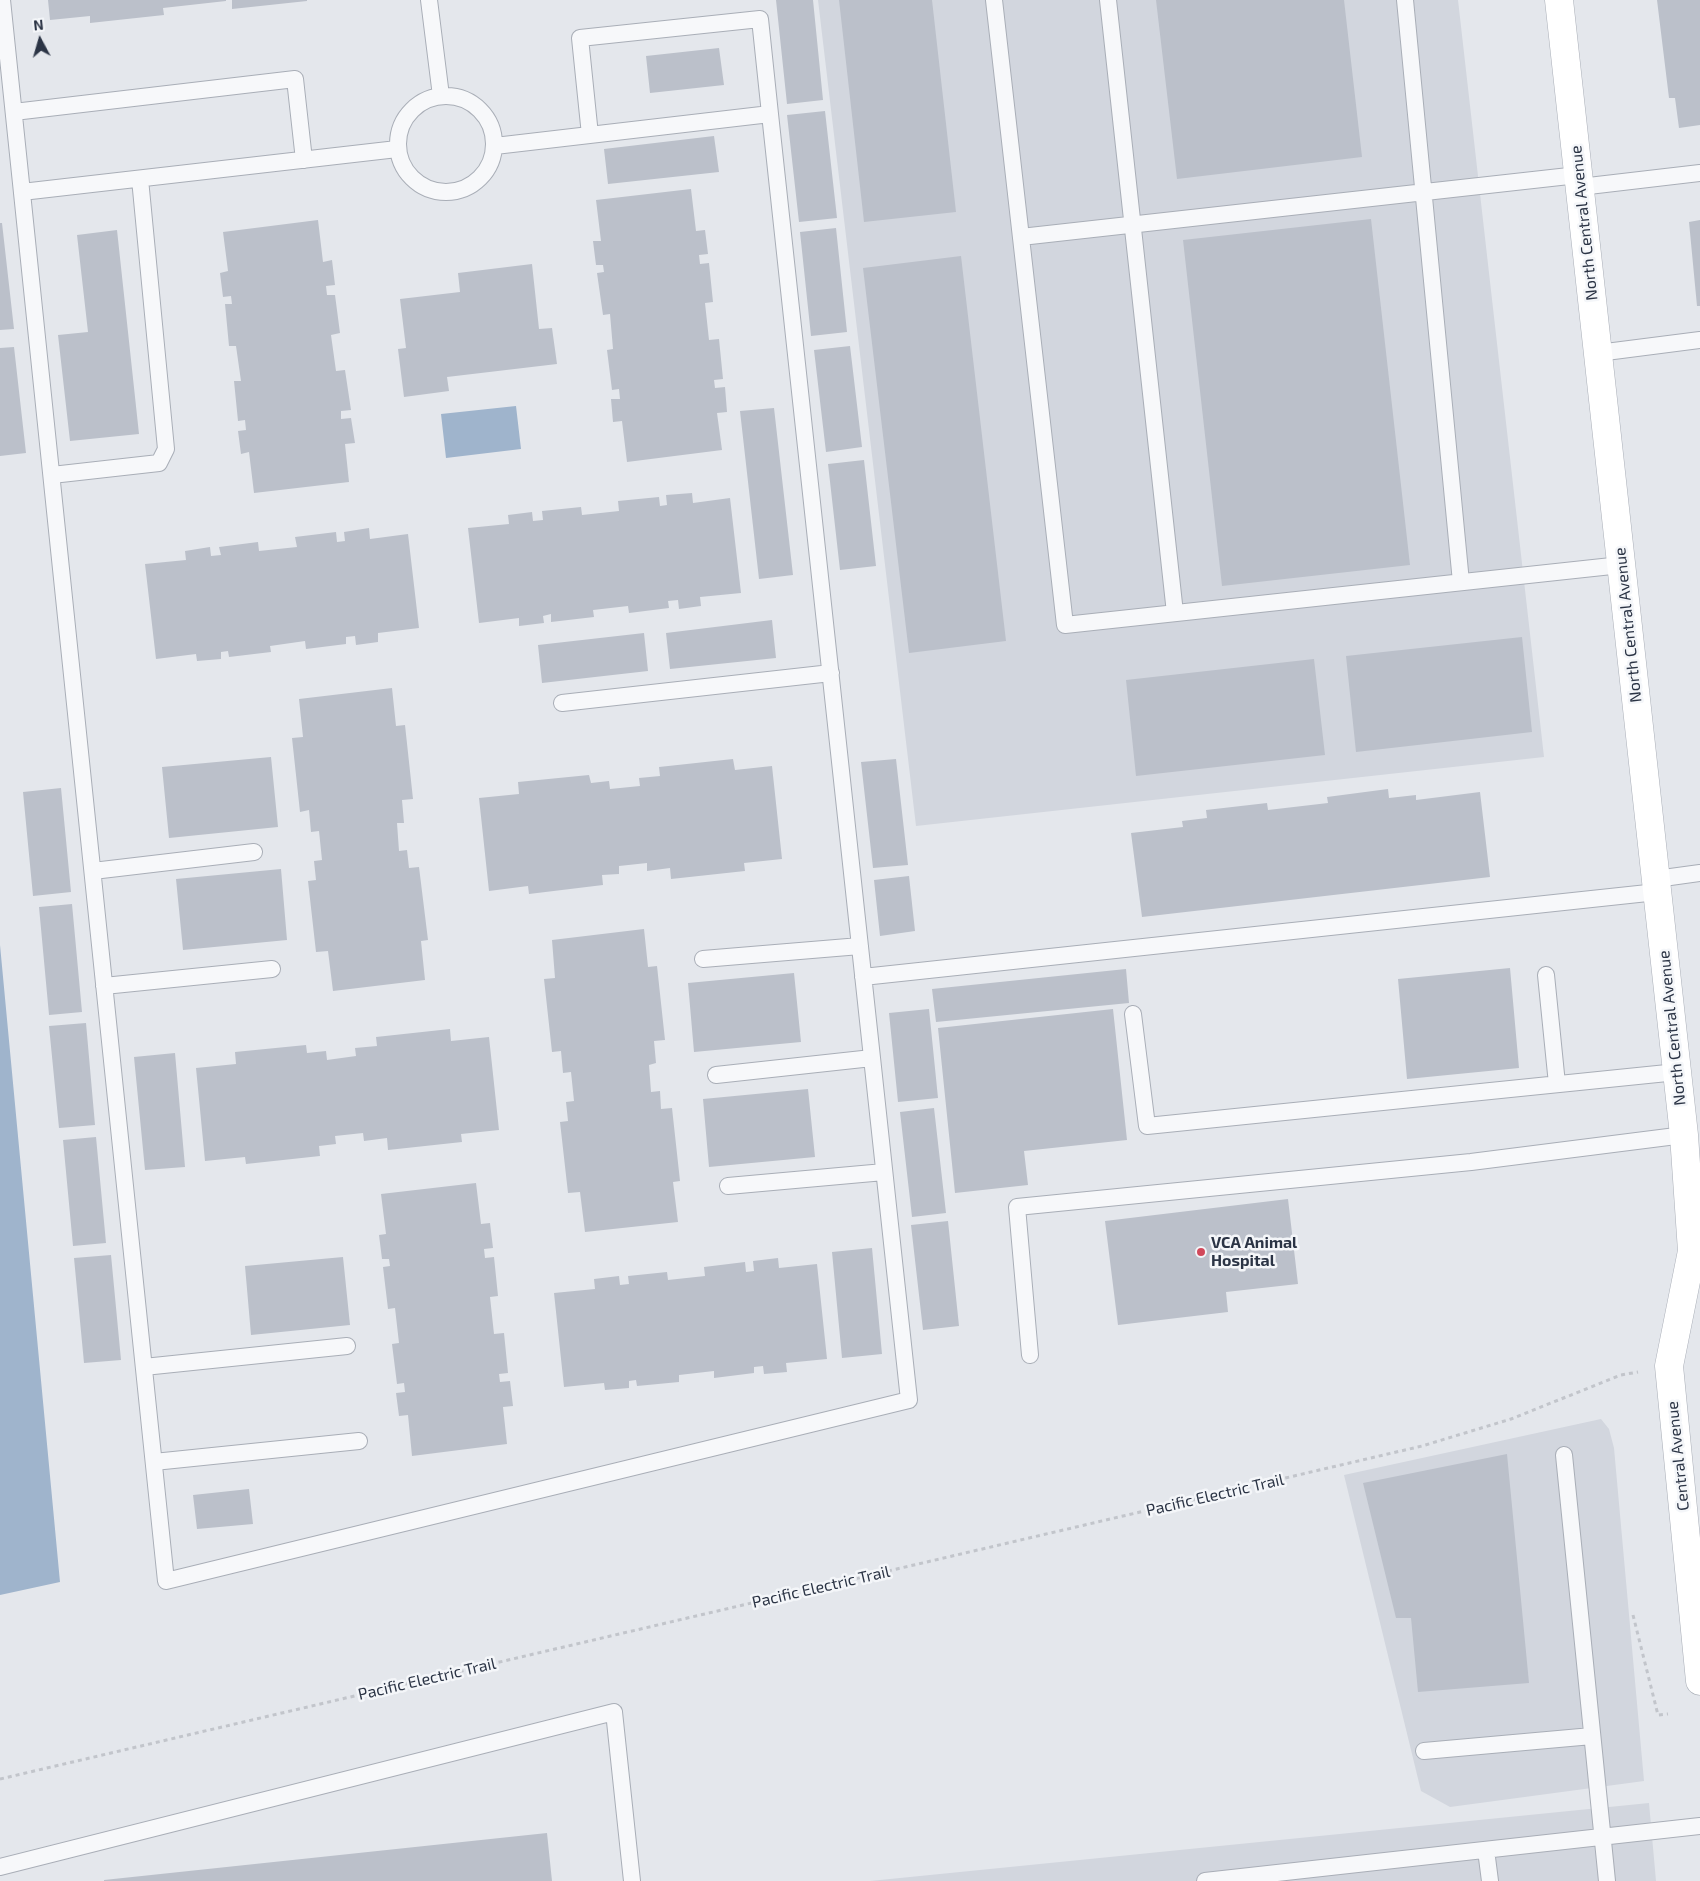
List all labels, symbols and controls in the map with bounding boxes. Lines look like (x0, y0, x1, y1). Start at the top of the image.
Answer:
north arrow (15, 15, 65, 65)
text: N (32, 16, 44, 34)
street label: North Central Avenue (1566, 144, 1602, 302)
street label: North Central Avenue (1610, 546, 1646, 704)
street label: North Central Avenue (1654, 949, 1690, 1107)
place label: VCA Animal Hospital (1211, 1233, 1297, 1271)
marker: VCA Animal Hospital (1195, 1246, 1207, 1258)
street label: Central Avenue (1663, 1400, 1693, 1512)
street label: Pacific Electric Trail (1144, 1470, 1286, 1520)
street label: Pacific Electric Trail (750, 1562, 892, 1612)
street label: Pacific Electric Trail (356, 1654, 498, 1704)

